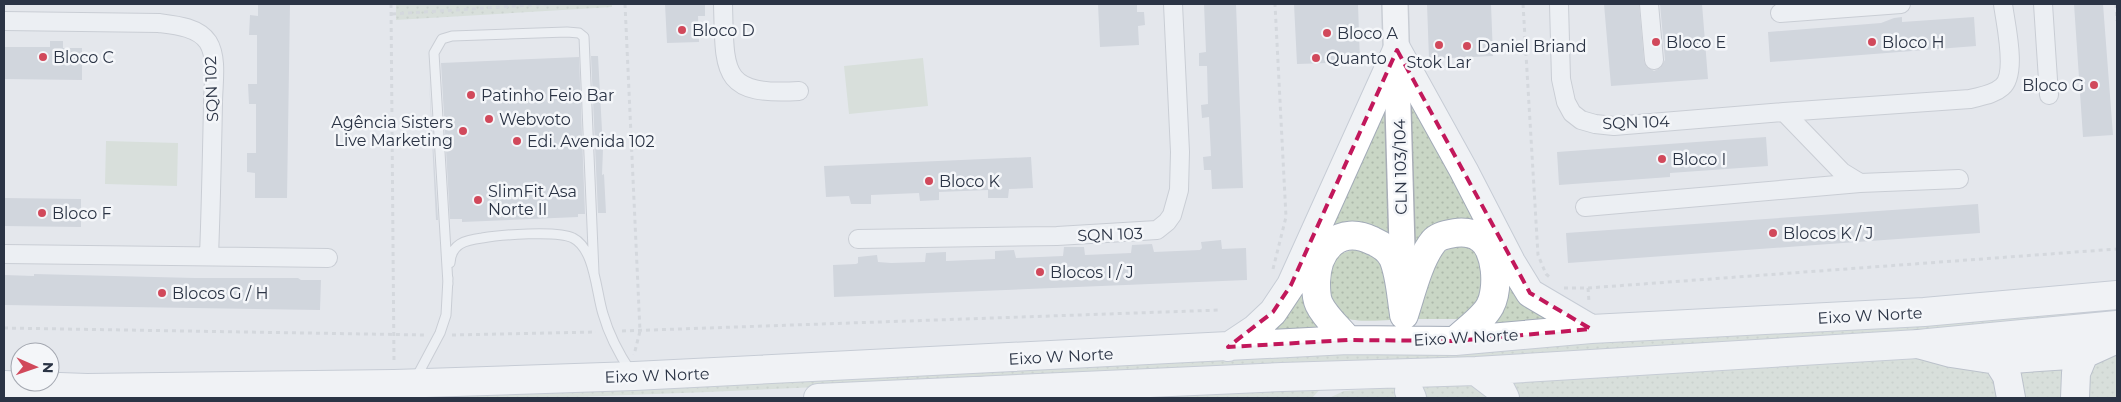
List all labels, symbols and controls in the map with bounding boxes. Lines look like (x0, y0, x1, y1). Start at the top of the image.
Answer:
place label: Bloco D (692, 21, 755, 40)
marker: Bloco D (676, 24, 688, 36)
place label: Bloco A (1337, 24, 1398, 43)
marker: Bloco A (1321, 27, 1333, 39)
place label: Bloco E (1666, 33, 1726, 52)
place label: Bloco H (1882, 33, 1945, 52)
marker: Bloco E (1650, 36, 1662, 48)
marker: Bloco H (1866, 36, 1878, 48)
place label: Daniel Briand (1477, 37, 1587, 56)
marker: Stok Lar (1433, 39, 1445, 51)
marker: Daniel Briand (1461, 40, 1473, 52)
place label: Bloco C (53, 48, 114, 67)
place label: Quanto (1326, 49, 1387, 68)
marker: Bloco C (37, 51, 49, 63)
marker: Quanto (1310, 52, 1322, 64)
place label: Stok Lar (1406, 53, 1472, 72)
street label: SQN 102 (201, 56, 222, 122)
place label: Bloco G (2022, 76, 2084, 95)
marker: Bloco G (2088, 79, 2100, 91)
place label: Patinho Feio Bar (481, 86, 614, 105)
marker: Patinho Feio Bar (465, 89, 477, 101)
place label: Webvoto (499, 110, 571, 129)
street label: SQN 104 (1602, 112, 1670, 133)
place label: Agência Sisters Live Marketing (331, 113, 453, 150)
marker: Webvoto (483, 113, 495, 125)
street label: CLN 103/104 (1390, 118, 1411, 215)
marker: Agência Sisters Live Marketing (457, 125, 469, 137)
place label: Edi. Avenida 102 (527, 132, 655, 151)
marker: Edi. Avenida 102 (511, 135, 523, 147)
place label: Bloco I (1672, 150, 1726, 169)
marker: Bloco I (1656, 153, 1668, 165)
place label: Bloco K (939, 172, 1000, 191)
marker: Bloco K (923, 175, 935, 187)
place label: SlimFit Asa Norte II (488, 182, 577, 219)
marker: SlimFit Asa Norte II (472, 194, 484, 206)
place label: Bloco F (52, 204, 112, 223)
marker: Bloco F (36, 207, 48, 219)
street label: SQN 103 (1077, 224, 1143, 245)
place label: Blocos K / J (1783, 224, 1873, 243)
marker: Blocos K / J (1767, 227, 1779, 239)
place label: Blocos I / J (1050, 263, 1134, 282)
marker: Blocos I / J (1034, 266, 1046, 278)
place label: Blocos G / H (172, 284, 268, 303)
marker: Blocos G / H (156, 287, 168, 299)
street label: Eixo W Norte (1817, 303, 1923, 328)
street label: Eixo W Norte (1413, 325, 1519, 350)
north arrow (10, 342, 60, 392)
street label: Eixo W Norte (1008, 344, 1114, 369)
text: N (39, 361, 57, 373)
street label: Eixo W Norte (604, 364, 710, 387)

